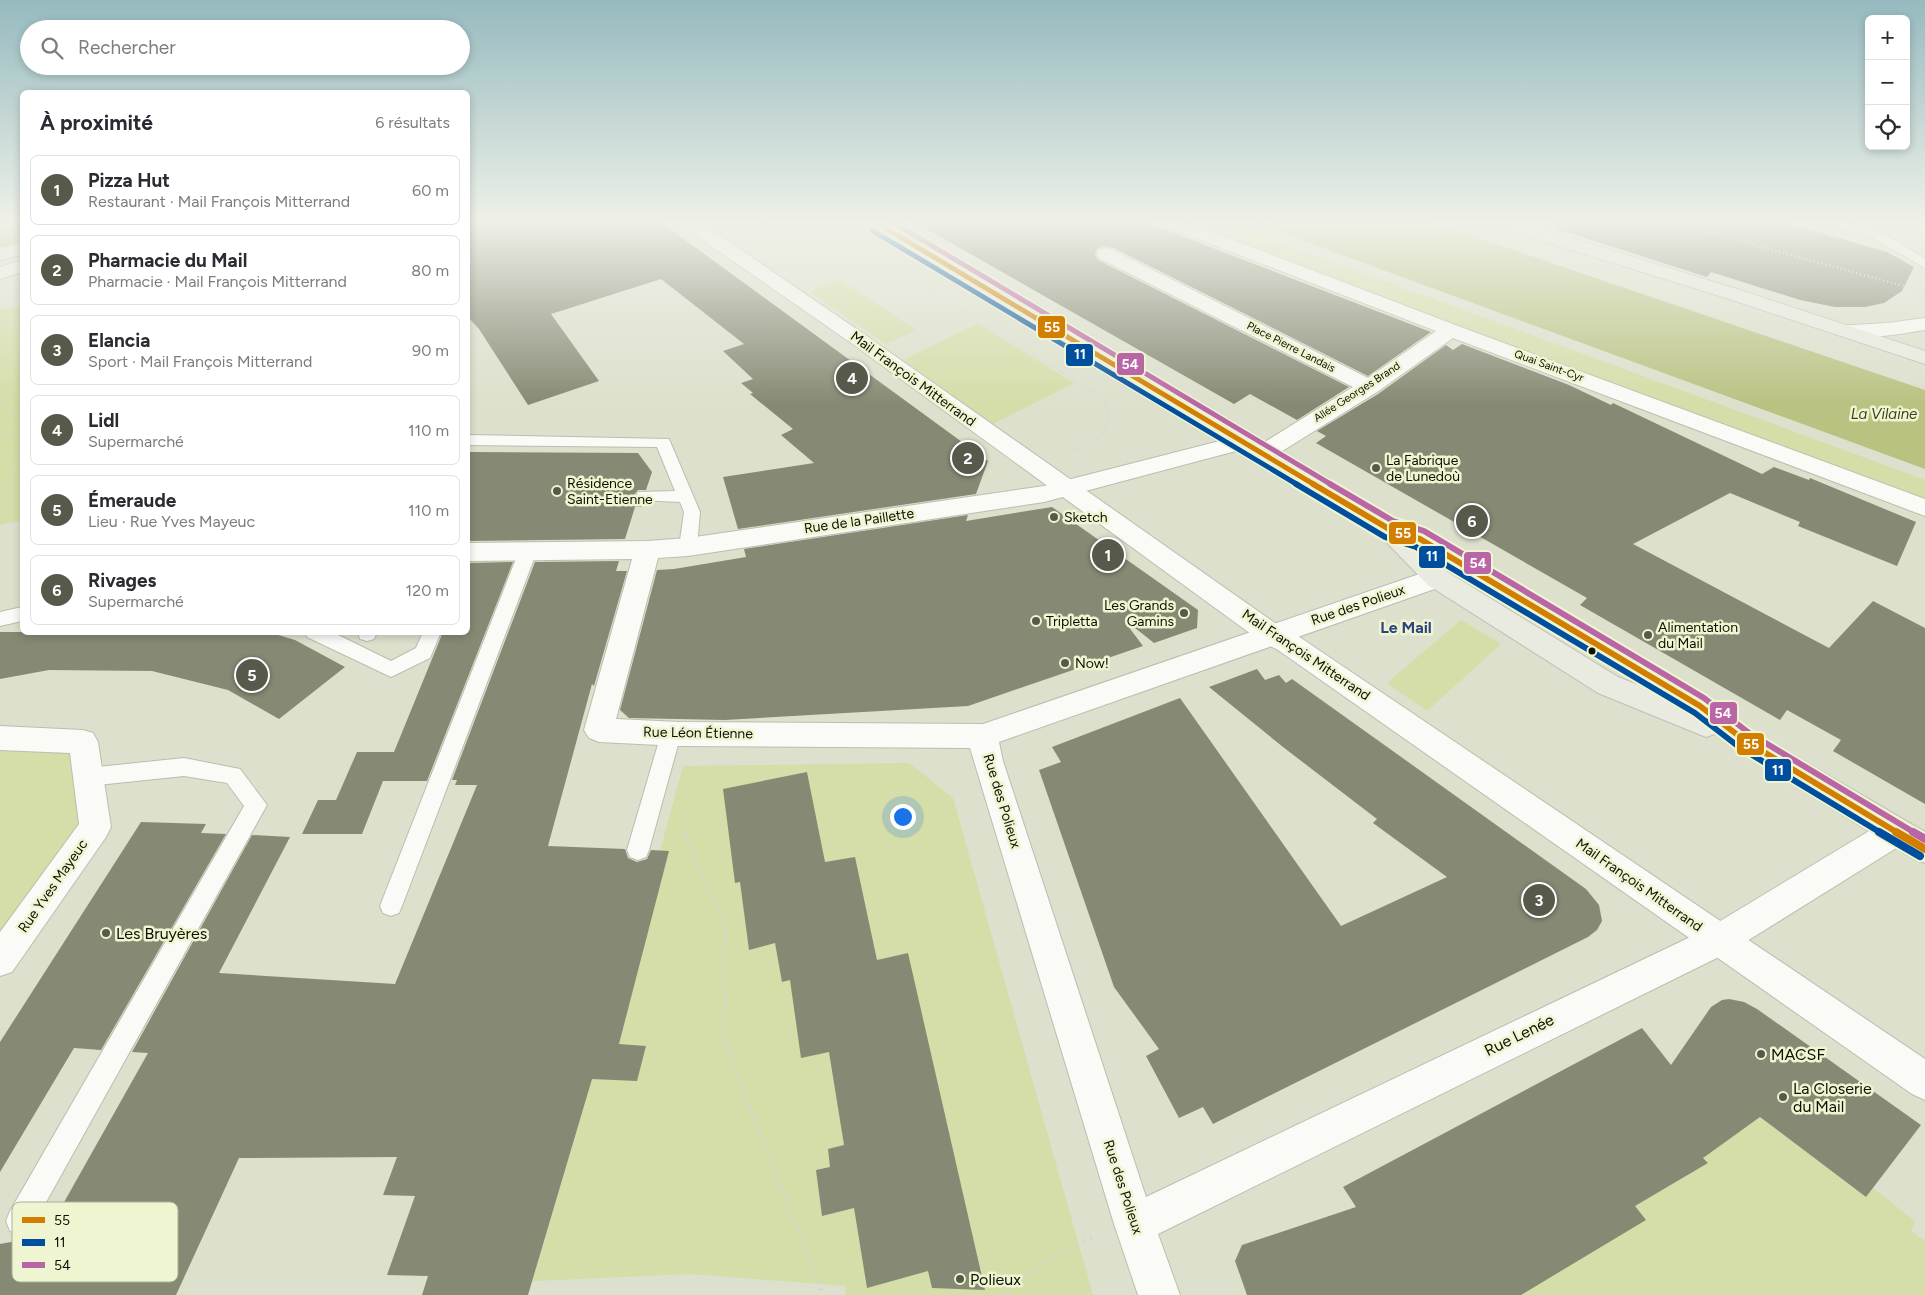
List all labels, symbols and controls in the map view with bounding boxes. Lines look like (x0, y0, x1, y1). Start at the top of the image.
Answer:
map controls (1865, 15, 1910, 150)
button: + (1865, 15, 1910, 60)
search box (20, 20, 470, 75)
icon: search (38, 34, 66, 62)
text: Rechercher (78, 36, 176, 59)
button: − (1865, 60, 1910, 105)
button: locate (1865, 105, 1910, 150)
text: À proximité (40, 110, 153, 135)
text: 6 résultats (375, 113, 450, 132)
text: Pizza Hut (88, 169, 170, 192)
text: 1 (54, 181, 60, 200)
text: 60 m (412, 181, 449, 200)
text: Restaurant · Mail François Mitterrand (88, 192, 350, 211)
text: Pharmacie du Mail (88, 249, 247, 272)
text: 2 (52, 261, 62, 280)
text: 80 m (411, 261, 449, 280)
text: Pharmacie · Mail François Mitterrand (88, 272, 347, 291)
line badge: 55 (1037, 315, 1066, 339)
text: 55 (1044, 319, 1060, 336)
street label: Place Pierre Landais (1245, 319, 1337, 375)
street label: Mail François Mitterrand (847, 328, 979, 430)
text: Elancia (88, 329, 150, 352)
text: 3 (53, 341, 61, 360)
text: 90 m (412, 341, 449, 360)
line badge: 11 (1065, 343, 1094, 367)
text: 11 (1074, 346, 1086, 363)
street label: Quai Saint-Cyr (1513, 347, 1586, 385)
text: Sport · Mail François Mitterrand (88, 352, 312, 371)
line badge: 54 (1116, 352, 1145, 376)
text: 54 (1122, 356, 1139, 373)
pin: 4 (836, 359, 868, 397)
street label: Allée Georges Brand (1311, 359, 1403, 425)
water label: La Vilaine (1851, 405, 1917, 423)
text: Lidl (88, 409, 119, 432)
text: 4 (52, 421, 62, 440)
text: 110 m (408, 421, 449, 440)
text: Supermarché (88, 432, 184, 451)
pin: 2 (952, 439, 984, 477)
place label: La Fabrique de Lunedoù (1386, 452, 1460, 485)
marker: La Fabrique de Lunedoù (1370, 462, 1382, 474)
place label: Résidence Saint-Etienne (567, 475, 653, 508)
marker: Résidence Saint-Etienne (551, 485, 563, 497)
text: Émeraude (88, 489, 176, 512)
text: 5 (52, 501, 62, 520)
text: 110 m (408, 501, 449, 520)
pin: 6 (1456, 502, 1488, 540)
street label: Rue de la Paillette (803, 505, 916, 537)
place label: Sketch (1064, 509, 1108, 526)
marker: Sketch (1048, 511, 1060, 523)
text: Lieu · Rue Yves Mayeuc (88, 512, 255, 531)
line badge: 55 (1388, 521, 1417, 545)
text: 55 (1395, 525, 1411, 542)
pin: 1 (1092, 536, 1124, 574)
line badge: 11 (1418, 545, 1446, 569)
text: 11 (1426, 548, 1438, 565)
line badge: 54 (1463, 551, 1492, 575)
text: 54 (1470, 555, 1487, 572)
text: Rivages (88, 569, 156, 592)
text: 6 (52, 581, 62, 600)
text: 120 m (406, 581, 449, 600)
street label: Rue des Polieux (1309, 581, 1407, 629)
text: Supermarché (88, 592, 184, 611)
place label: Les Grands Gamins (1104, 597, 1174, 630)
street label: Mail François Mitterrand (1239, 606, 1373, 704)
marker: Les Grands Gamins (1178, 607, 1190, 619)
place label: Tripletta (1046, 613, 1098, 630)
marker: Tripletta (1030, 615, 1042, 627)
district label: Le Mail (1380, 618, 1432, 637)
place label: Alimentation du Mail (1658, 619, 1738, 652)
marker: Alimentation du Mail (1642, 629, 1654, 641)
unlabelled marker (1587, 646, 1597, 656)
place label: Now! (1075, 655, 1109, 672)
pin: 5 (236, 656, 268, 694)
marker: Now! (1059, 657, 1071, 669)
line badge: 54 (1709, 701, 1738, 725)
text: 54 (1715, 705, 1732, 722)
street label: Rue Léon Étienne (643, 724, 753, 742)
line badge: 55 (1736, 732, 1765, 756)
text: 55 (1743, 736, 1759, 753)
street label: Rue des Polieux (980, 752, 1025, 851)
line badge: 11 (1764, 758, 1792, 782)
text: 11 (1772, 762, 1784, 779)
your location (890, 804, 916, 830)
street label: Mail François Mitterrand (1572, 835, 1706, 935)
street label: Rue Yves Mayeuc (15, 836, 92, 936)
pin: 3 (1523, 881, 1555, 919)
place label: Les Bruyères (116, 924, 207, 943)
marker: Les Bruyères (100, 927, 112, 939)
street label: Rue Lenée (1481, 1010, 1557, 1060)
place label: MACSF (1771, 1045, 1825, 1064)
marker: MACSF (1755, 1048, 1767, 1060)
place label: La Closerie du Mail (1793, 1079, 1872, 1116)
marker: La Closerie du Mail (1777, 1091, 1789, 1103)
street label: Rue des Polieux (1100, 1138, 1146, 1237)
legend (12, 1202, 178, 1282)
text: 55 (54, 1212, 70, 1229)
text: 11 (54, 1234, 66, 1251)
text: 54 (54, 1257, 71, 1274)
place label: Polieux (970, 1270, 1021, 1289)
marker: Polieux (954, 1273, 966, 1285)

